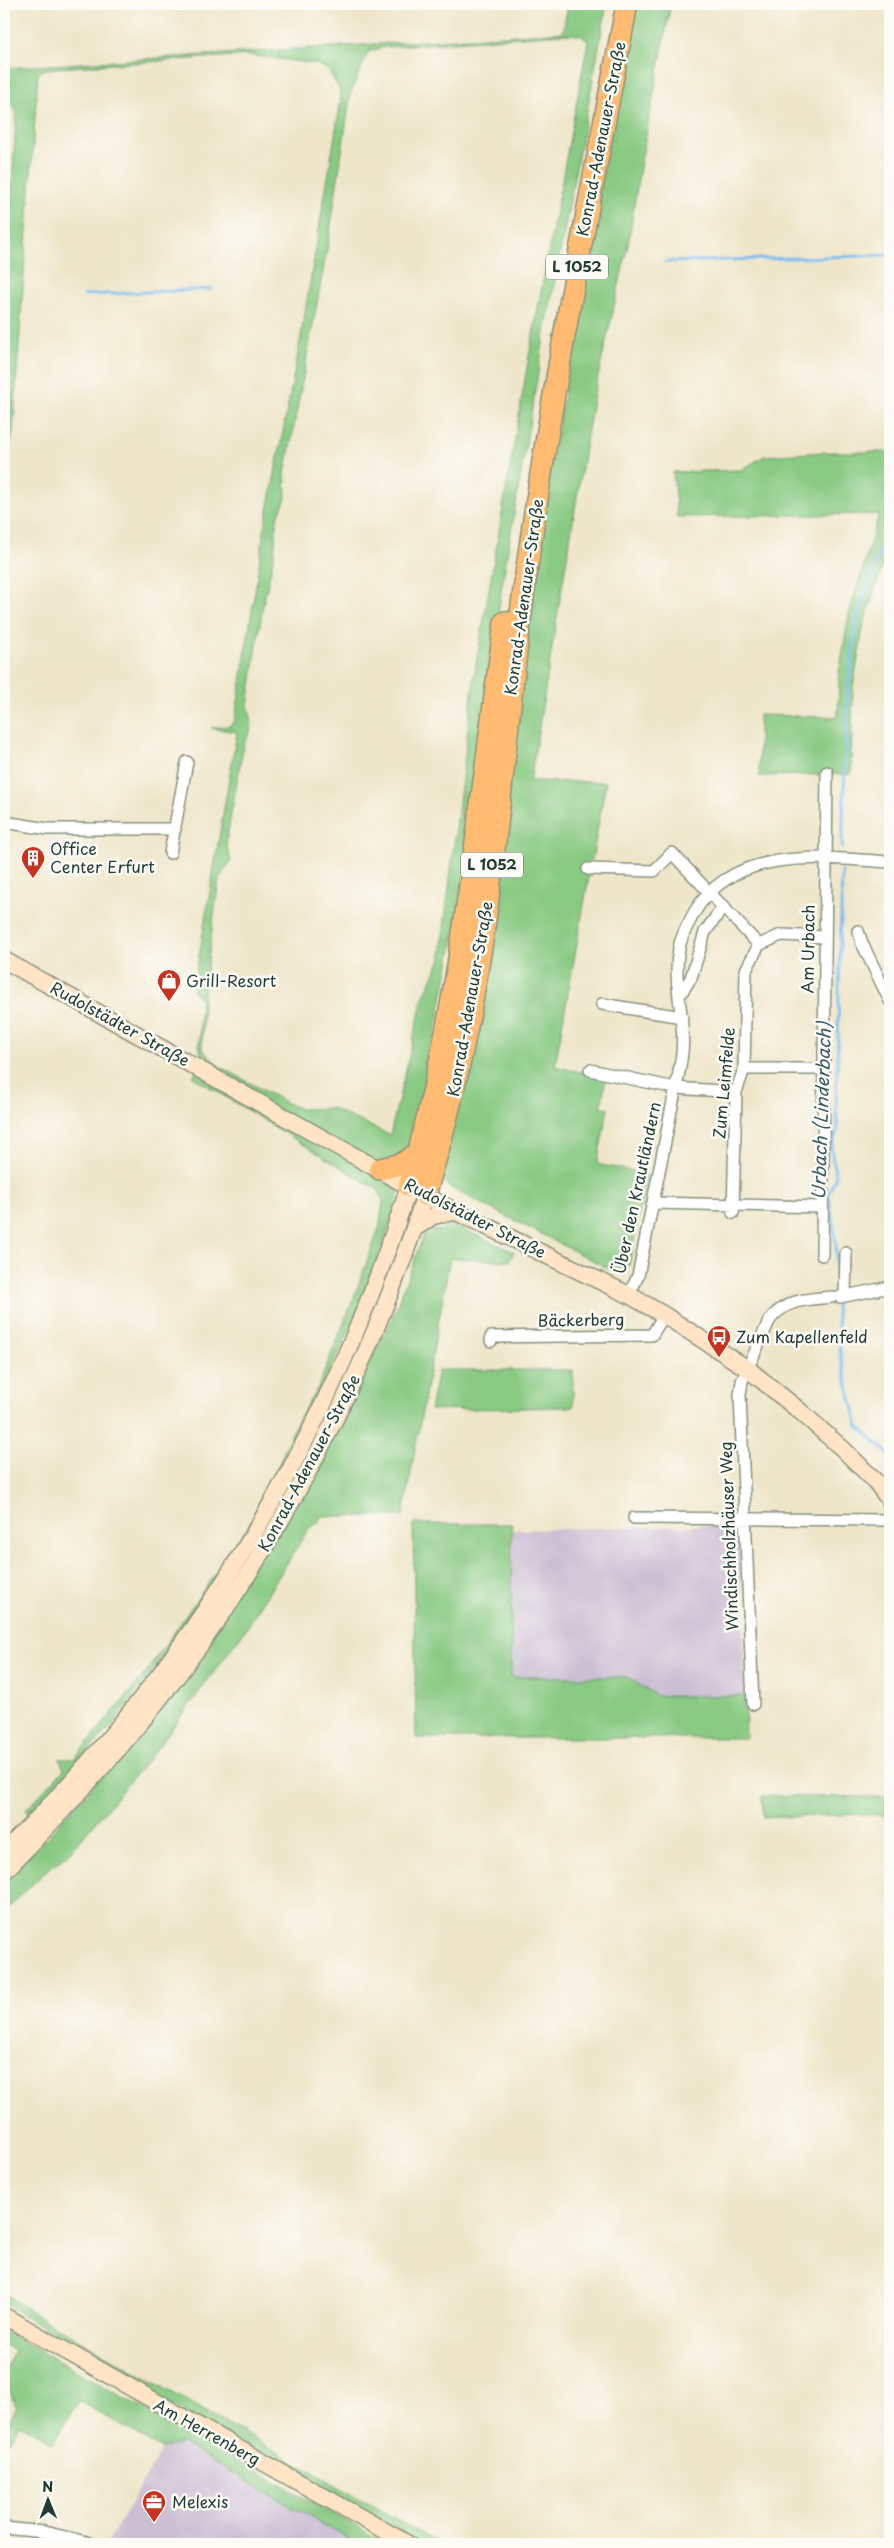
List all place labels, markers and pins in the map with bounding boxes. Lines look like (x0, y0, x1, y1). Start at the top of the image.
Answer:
place label: Office Center Erfurt (50, 836, 155, 878)
building icon: Office Center Erfurt (20, 845, 46, 879)
shop icon: Grill-Resort (156, 968, 182, 1002)
place label: Grill-Resort (186, 968, 277, 992)
bus stop icon: Zum Kapellenfeld (706, 1324, 732, 1358)
place label: Zum Kapellenfeld (736, 1324, 868, 1348)
office icon: Melexis (141, 2489, 167, 2523)
place label: Melexis (172, 2489, 228, 2513)

